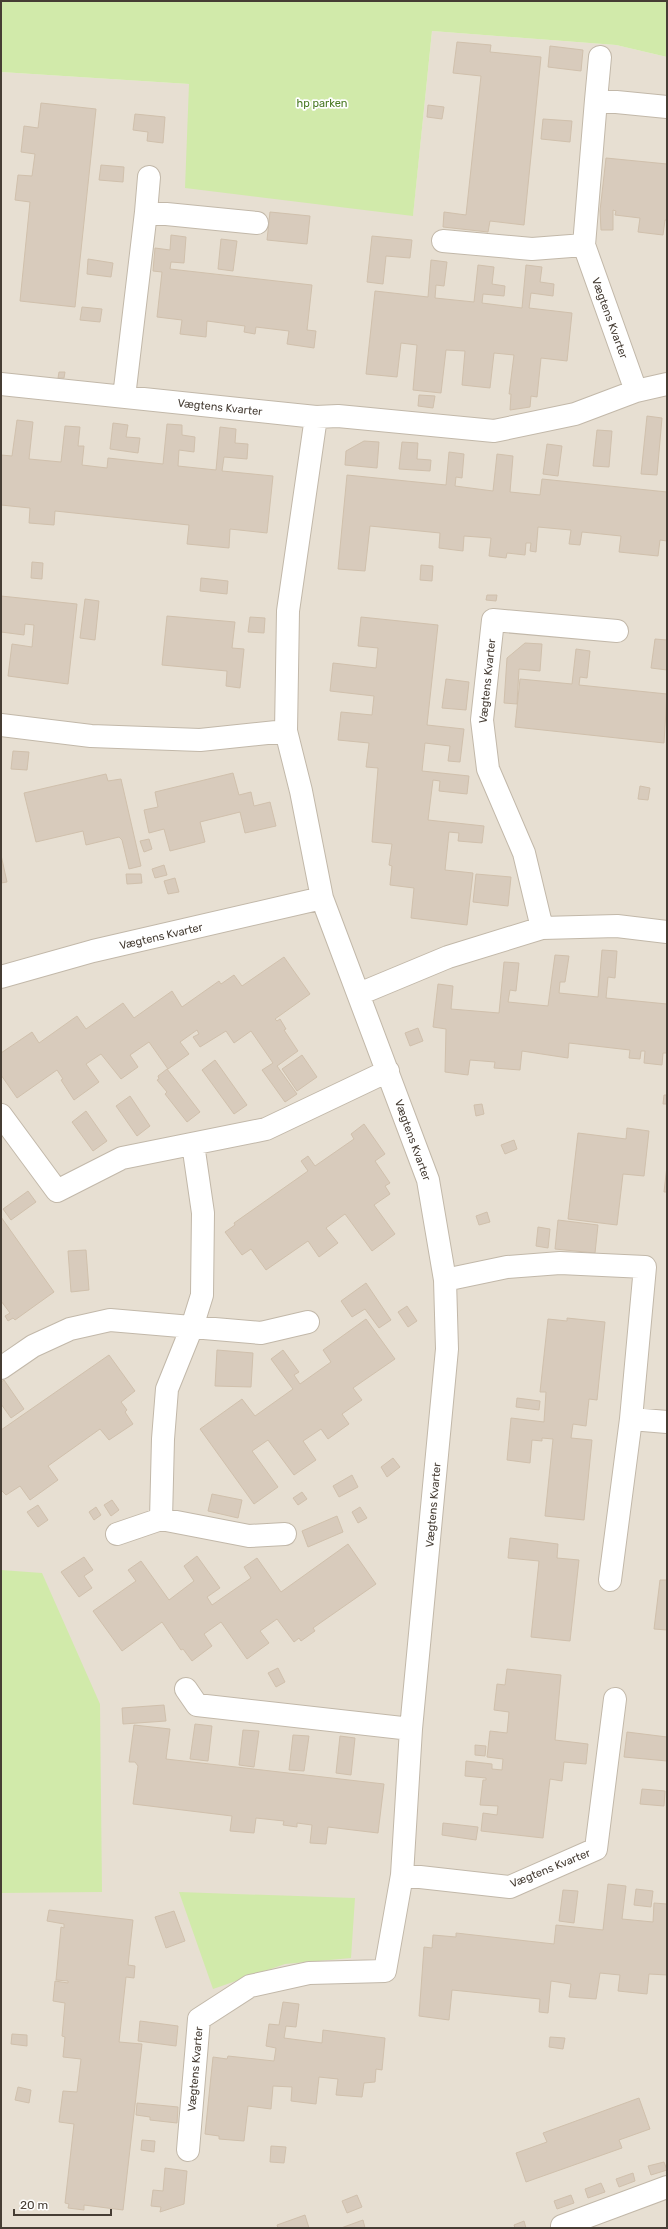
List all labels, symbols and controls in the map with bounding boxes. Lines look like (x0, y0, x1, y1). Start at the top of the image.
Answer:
park label: hp parken (297, 97, 348, 110)
street label: Vægtens Kvarter (589, 276, 630, 361)
street label: Vægtens Kvarter (177, 397, 264, 419)
street label: Vægtens Kvarter (477, 637, 499, 724)
street label: Vægtens Kvarter (118, 920, 205, 952)
street label: Vægtens Kvarter (392, 1098, 433, 1183)
street label: Vægtens Kvarter (423, 1461, 444, 1548)
street label: Vægtens Kvarter (508, 1846, 593, 1890)
street label: Vægtens Kvarter (185, 2025, 206, 2112)
scale bar (14, 2191, 111, 2217)
text: 20 m (20, 2198, 48, 2212)

